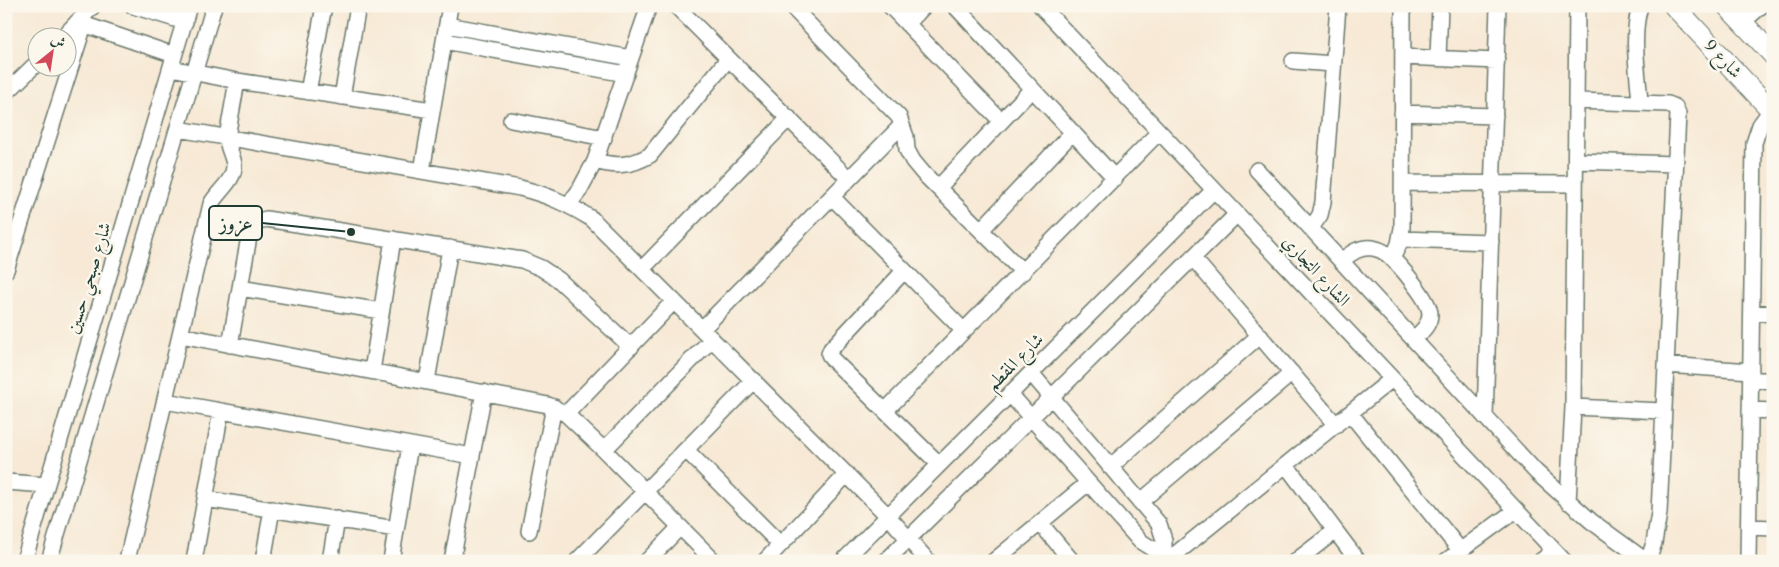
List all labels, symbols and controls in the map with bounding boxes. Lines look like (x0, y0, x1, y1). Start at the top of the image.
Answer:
north arrow (28, 28, 78, 78)
text: ش (47, 29, 69, 53)
street label: شارع 9 (1697, 34, 1748, 85)
callout: عزوز (209, 206, 262, 240)
text: عزوز (217, 211, 253, 237)
street label: شارع صبحي حسين (60, 219, 122, 338)
street label: الشارع التجاري (1275, 230, 1356, 314)
street label: شارع المقطم (981, 328, 1052, 399)

